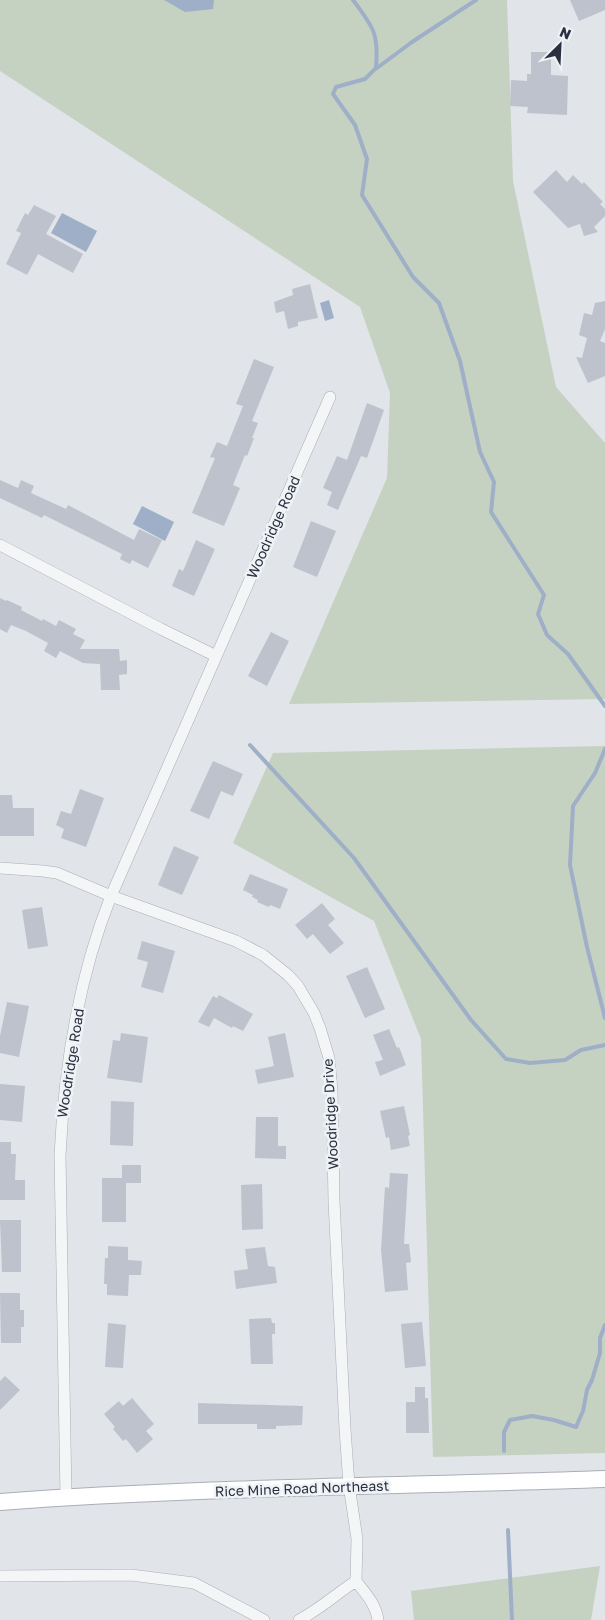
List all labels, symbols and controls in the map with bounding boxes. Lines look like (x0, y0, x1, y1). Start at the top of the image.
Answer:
north arrow (535, 20, 585, 70)
text: N (557, 23, 574, 43)
street label: Woodridge Road (243, 473, 303, 581)
street label: Woodridge Road (53, 1007, 87, 1119)
street label: Woodridge Drive (319, 1058, 341, 1170)
street label: Rice Mine Road Northeast (215, 1476, 389, 1500)

